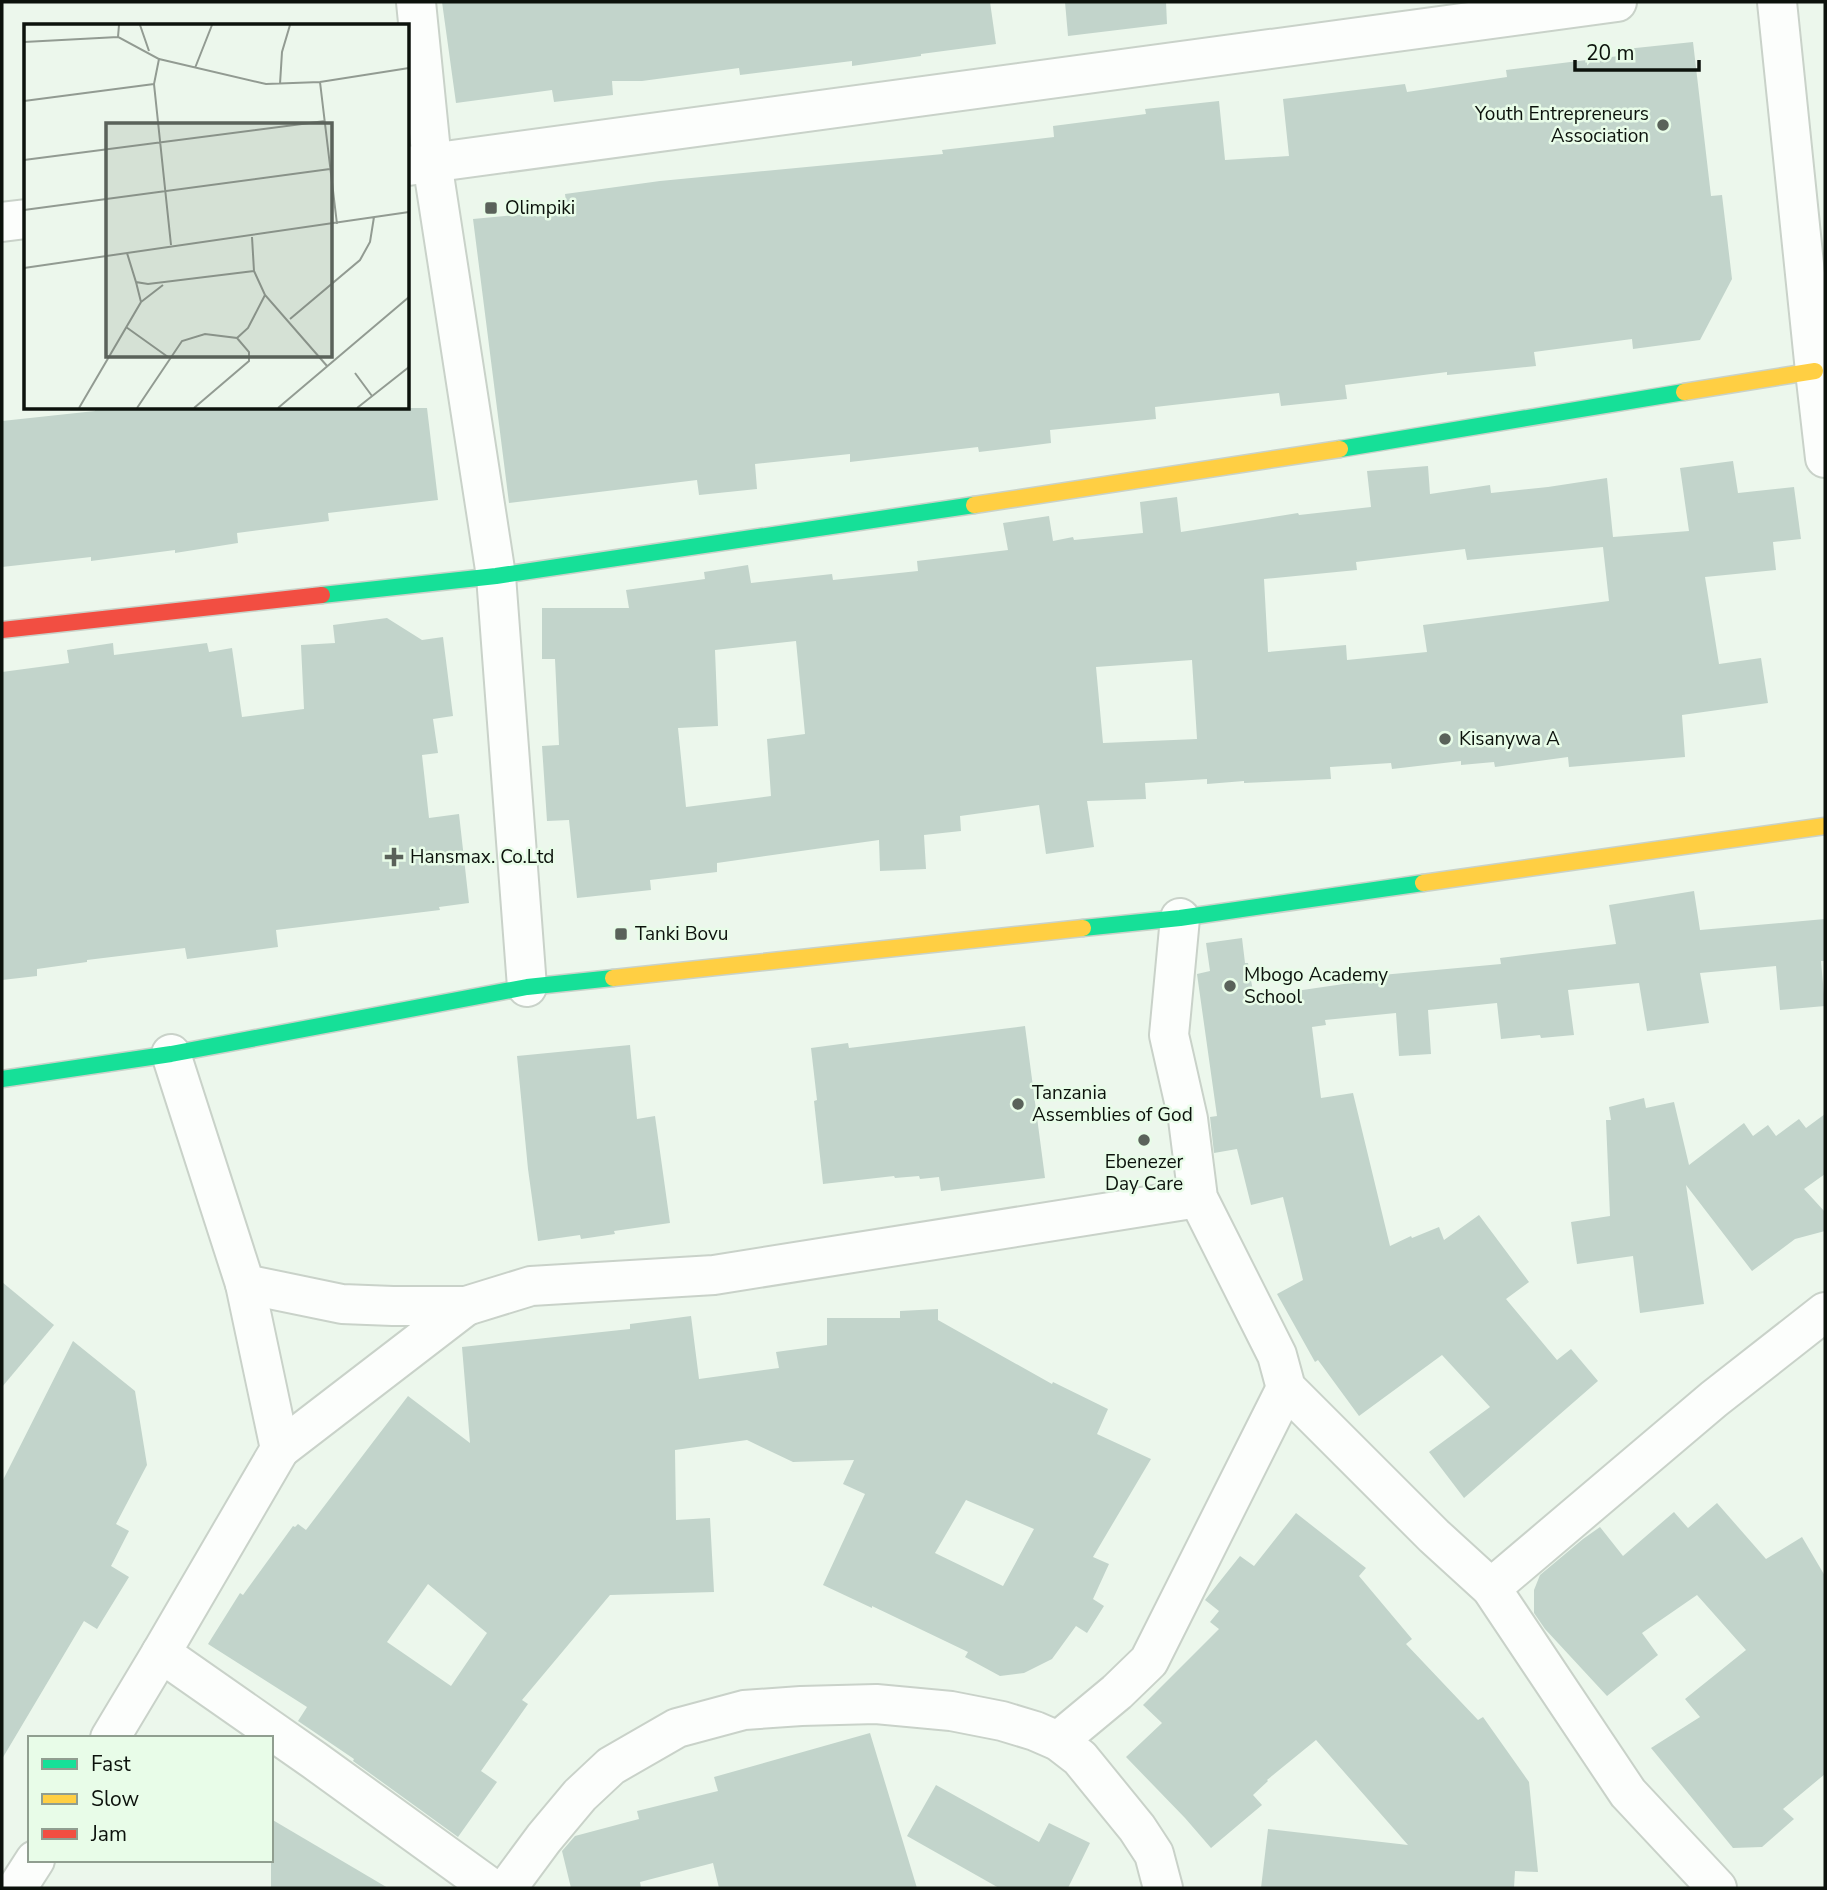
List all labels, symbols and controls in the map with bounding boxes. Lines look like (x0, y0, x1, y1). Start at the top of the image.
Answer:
inset map (24, 24, 410, 410)
scale bar (1575, 28, 1699, 72)
text: 20 m (1586, 39, 1635, 67)
place label: Youth Entrepreneurs Association (1474, 101, 1649, 149)
marker: Youth Entrepreneurs Association (1655, 117, 1671, 133)
place label: Olimpiki (505, 195, 575, 221)
marker: Olimpiki (483, 200, 499, 216)
place label: Kisanywa A (1459, 726, 1560, 752)
marker: Kisanywa A (1437, 731, 1453, 747)
place label: Hansmax. Co.Ltd (410, 844, 554, 870)
marker: Hansmax. Co.Ltd (384, 847, 404, 867)
place label: Tanki Bovu (635, 921, 728, 947)
marker: Tanki Bovu (613, 926, 629, 942)
place label: Mbogo Academy School (1244, 962, 1388, 1010)
marker: Mbogo Academy School (1222, 978, 1238, 994)
place label: Tanzania Assemblies of God (1032, 1080, 1193, 1128)
marker: Tanzania Assemblies of God (1010, 1096, 1026, 1112)
marker: Ebenezer Day Care (1136, 1132, 1152, 1148)
place label: Ebenezer Day Care (1105, 1149, 1184, 1197)
legend (28, 1736, 273, 1862)
text: Fast (91, 1750, 131, 1778)
text: Slow (91, 1785, 140, 1813)
text: Jam (90, 1820, 127, 1848)

